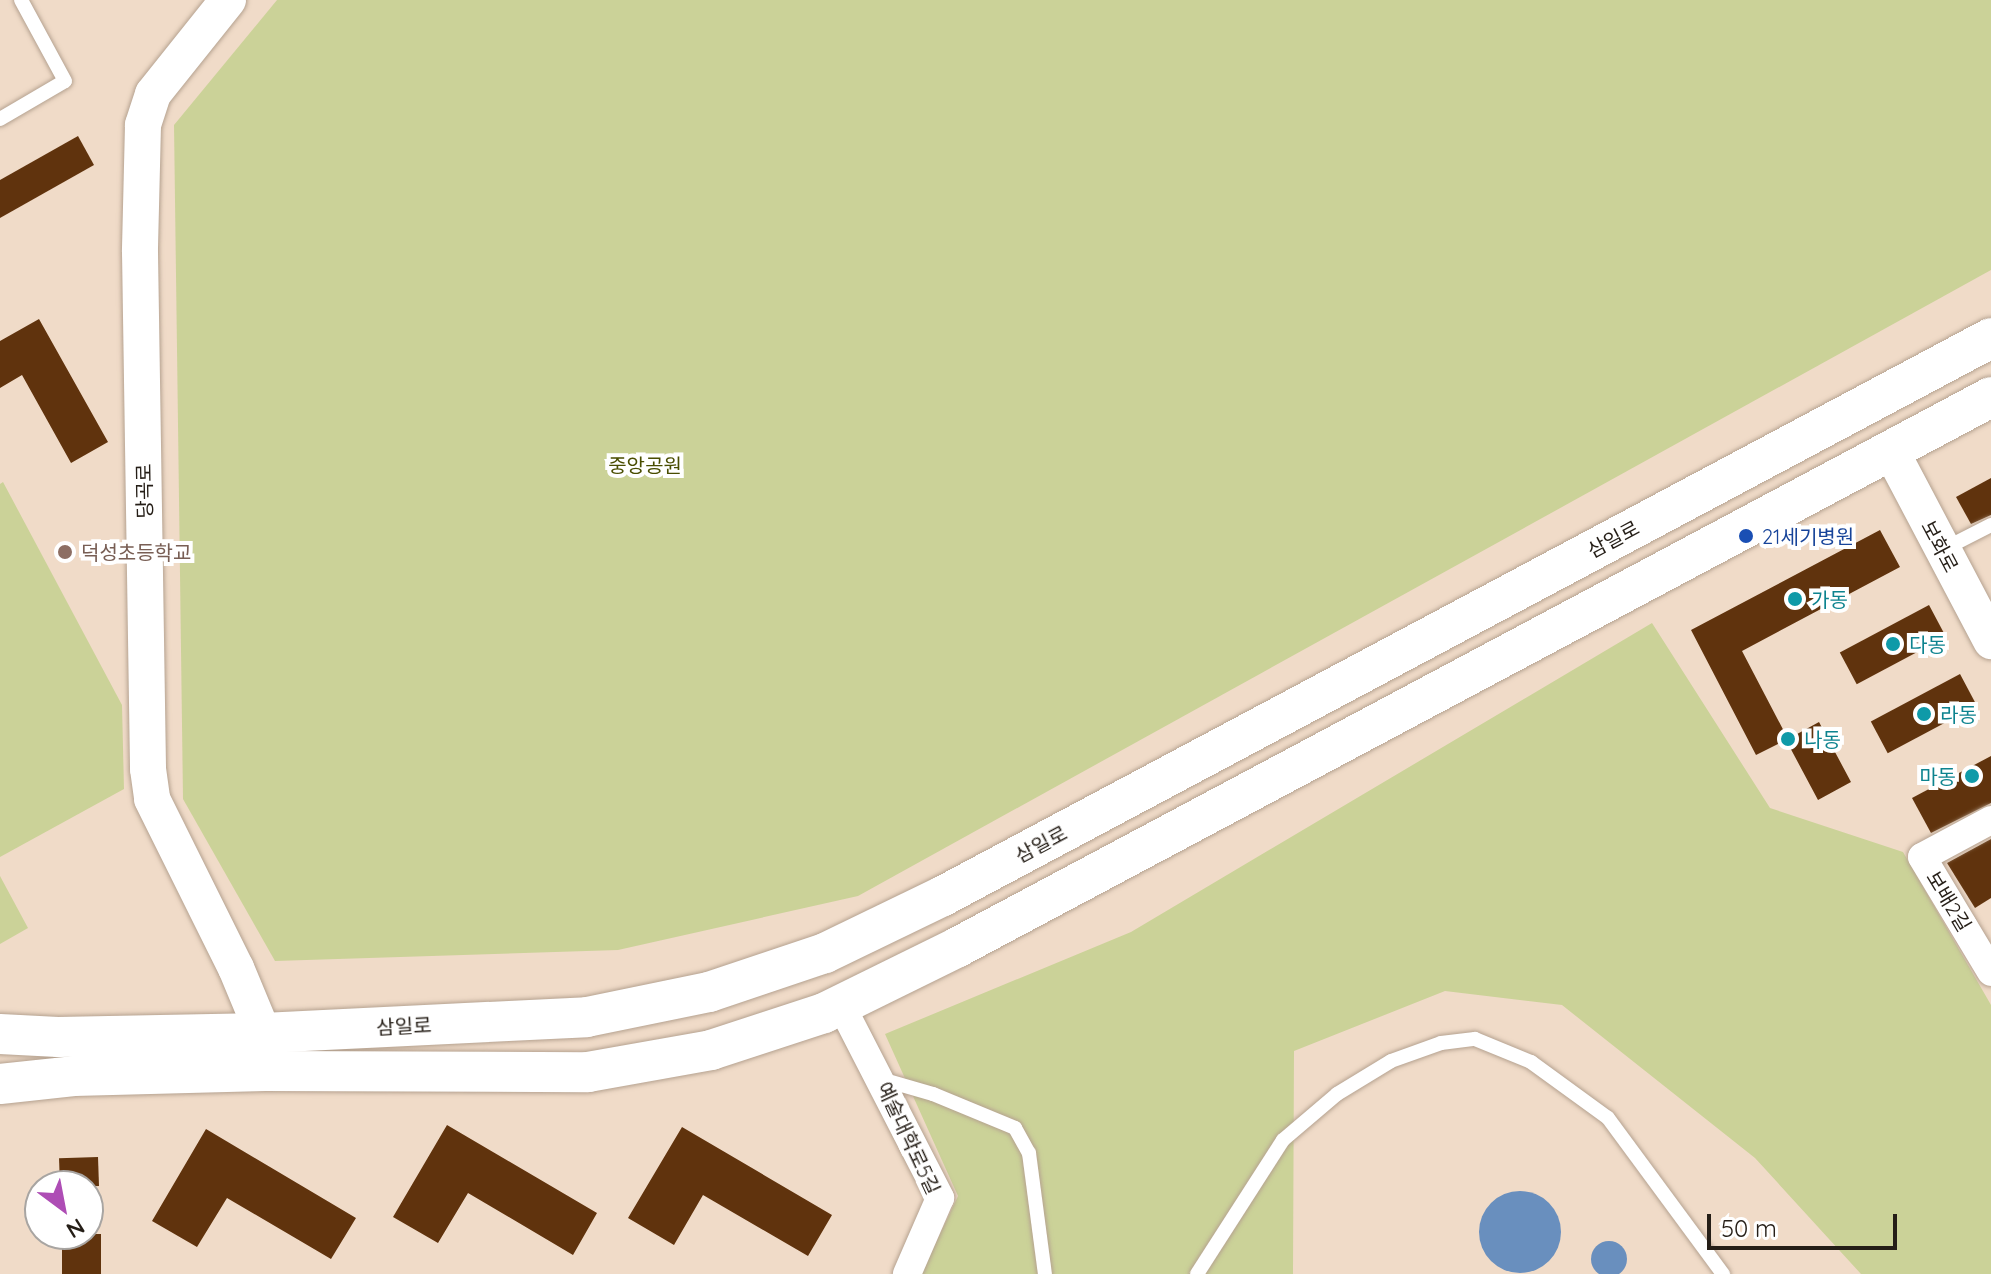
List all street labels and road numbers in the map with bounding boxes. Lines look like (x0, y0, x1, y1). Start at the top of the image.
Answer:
street label: 당곡로 (132, 463, 156, 519)
street label: 삼일로 (1583, 515, 1643, 563)
street label: 보화로 (1916, 516, 1964, 576)
street label: 삼일로 (1011, 820, 1071, 868)
street label: 보배2길 (1922, 866, 1976, 936)
street label: 삼일로 (376, 1013, 432, 1039)
street label: 예술대학로5길 (872, 1078, 946, 1198)

